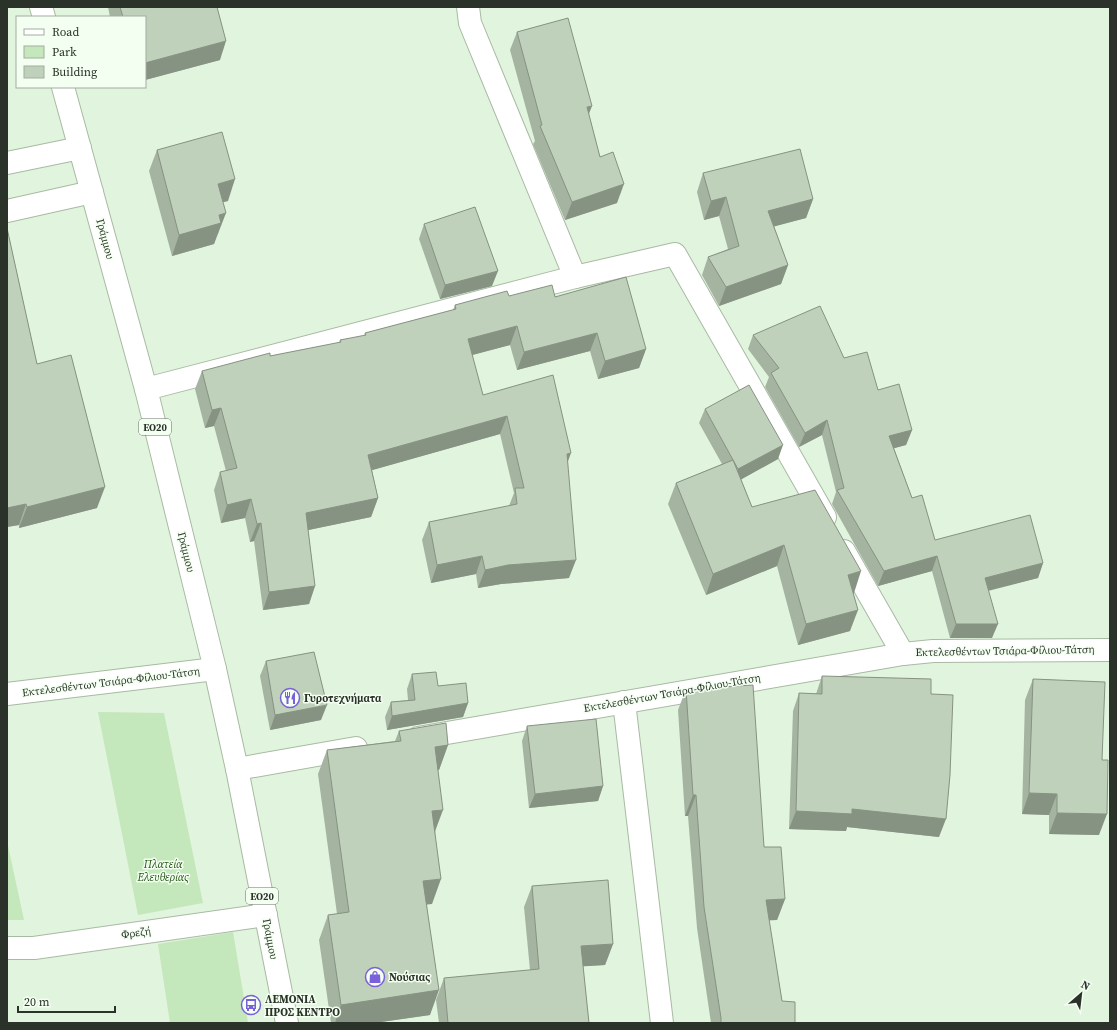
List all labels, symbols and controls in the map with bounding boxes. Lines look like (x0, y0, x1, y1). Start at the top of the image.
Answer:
legend (16, 16, 146, 88)
text: Road (52, 24, 79, 40)
text: Park (52, 44, 77, 60)
text: Building (52, 64, 97, 80)
street label: Γράμμου (92, 217, 118, 261)
road number: ΕΟ20 (139, 419, 171, 435)
street label: Γράμμου (174, 530, 198, 574)
street label: Εκτελεσθέντων Τσιάρα-Φίλιου-Τάτση (915, 642, 1095, 660)
street label: Εκτελεσθέντων Τσιάρα-Φίλιου-Τάτση (21, 664, 201, 700)
street label: Εκτελεσθέντων Τσιάρα-Φίλιου-Τάτση (582, 670, 762, 716)
restaurant icon: Γυροτεχνήματα (279, 687, 301, 709)
place label: Γυροτεχνήματα (304, 691, 382, 706)
park label: Πλατεία Ελευθερίας (136, 857, 189, 885)
road number: ΕΟ20 (246, 888, 278, 904)
street label: Γράμμου (259, 917, 281, 961)
street label: Φρεζή (120, 923, 152, 943)
shop icon: Νούσιας (364, 966, 386, 988)
place label: Νούσιας (389, 970, 430, 985)
north arrow (1061, 974, 1101, 1014)
text: N (1078, 977, 1093, 994)
scale bar (18, 988, 115, 1014)
place label: ΛΕΜΟΝΙΑ ΠΡΟΣ ΚΕΝΤΡΟ (265, 992, 340, 1020)
text: 20 m (24, 994, 50, 1010)
bus stop icon: ΛΕΜΟΝΙΑ ΠΡΟΣ ΚΕΝΤΡΟ (240, 994, 262, 1016)

